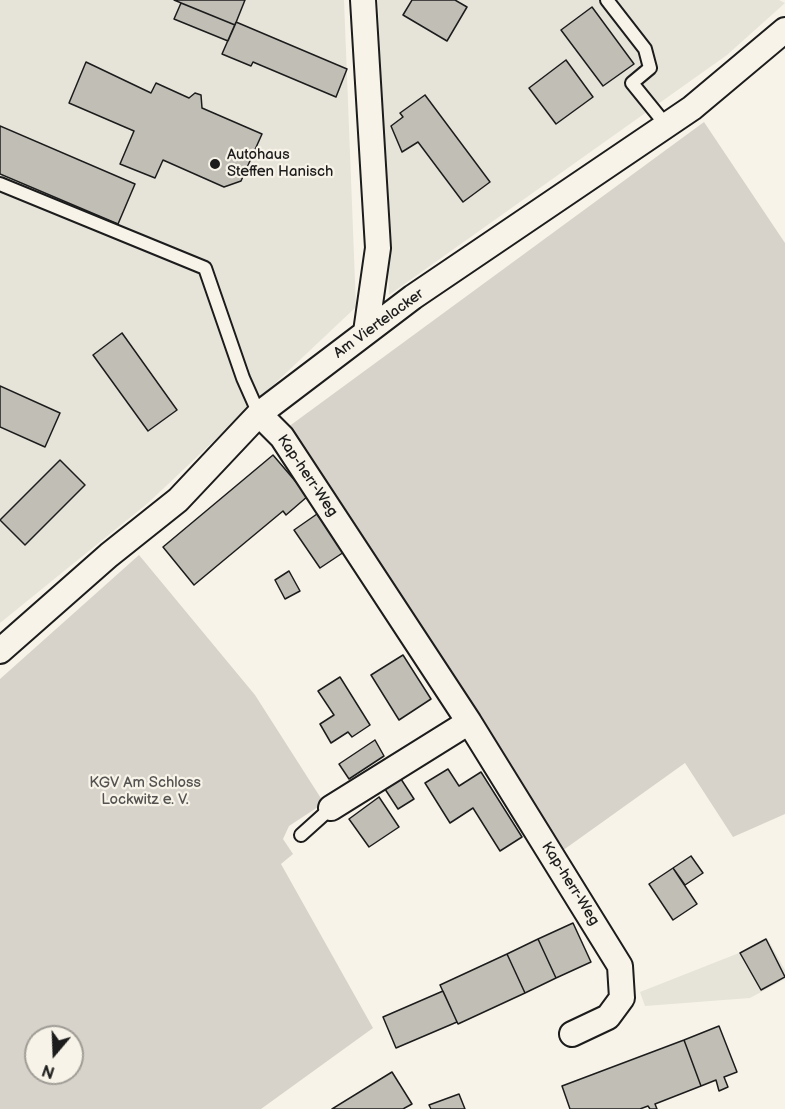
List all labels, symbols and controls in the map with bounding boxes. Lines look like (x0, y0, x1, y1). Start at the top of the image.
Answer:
place label: Autohaus Steffen Hanisch (227, 146, 333, 181)
marker: Autohaus Steffen Hanisch (208, 157, 222, 171)
street label: Am Viertelacker (330, 285, 428, 363)
street label: Kap-herr-Weg (273, 432, 341, 520)
park label: KGV Am Schloss Lockwitz e. V. (89, 774, 201, 809)
street label: Kap-herr-Weg (537, 839, 603, 929)
north arrow (24, 1025, 84, 1085)
text: N (40, 1060, 57, 1082)

